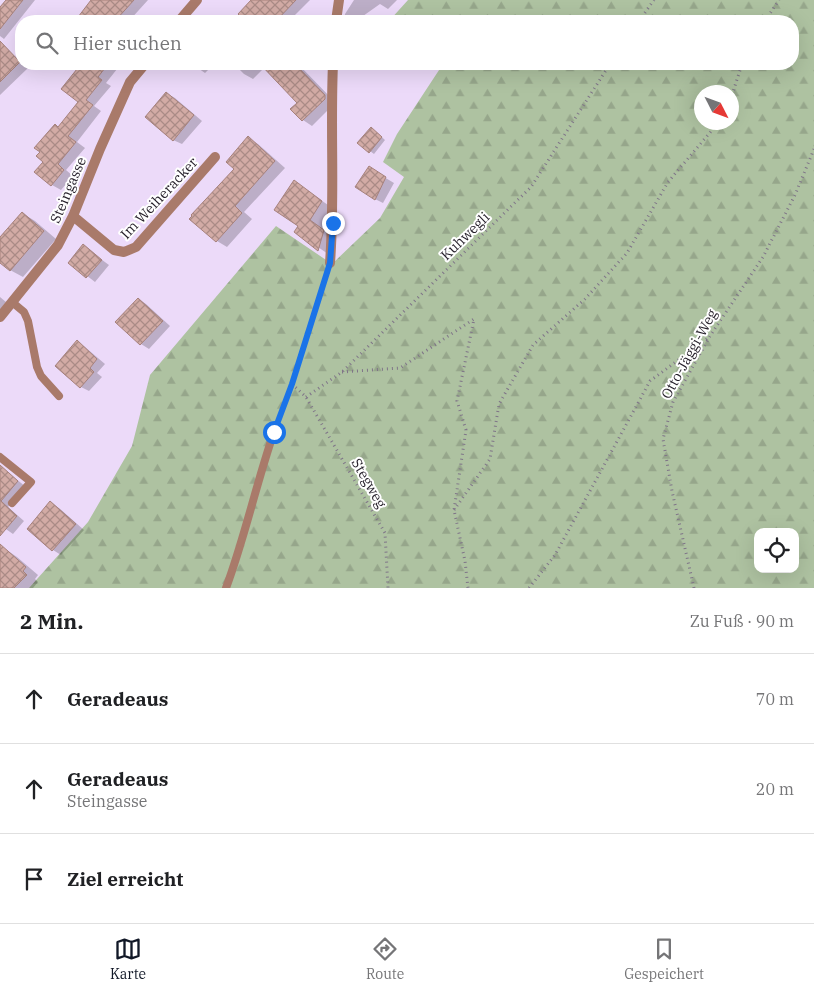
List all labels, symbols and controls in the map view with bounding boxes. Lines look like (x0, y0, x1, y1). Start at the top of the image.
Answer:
search box (15, 15, 799, 70)
icon: search (33, 29, 61, 57)
text: Hier suchen (73, 31, 182, 55)
north arrow (694, 85, 739, 130)
street label: Im Weiheracker (117, 153, 202, 243)
street label: Steingasse (46, 154, 90, 226)
street label: Kuhwegli (437, 208, 493, 264)
route end (322, 212, 345, 235)
street label: Otto-Jäggi-Weg (657, 306, 721, 402)
route start (263, 421, 286, 444)
street label: Stegweg (348, 455, 391, 511)
map controls (754, 528, 799, 573)
button: locate (754, 528, 799, 573)
text: 2 Min. (20, 607, 83, 635)
text: Zu Fuß · 90 m (690, 611, 794, 631)
icon: ahead (20, 685, 48, 713)
text: Geradeaus (67, 687, 168, 711)
text: 70 m (756, 689, 794, 709)
text: Geradeaus (67, 767, 168, 791)
icon: ahead (20, 775, 48, 803)
text: 20 m (756, 779, 794, 799)
text: Steingasse (67, 791, 147, 811)
icon: arrive (20, 865, 48, 893)
text: Ziel erreicht (67, 867, 183, 891)
tab: Karte (110, 935, 146, 983)
tab: Route (366, 935, 404, 983)
tab: Gespeichert (624, 935, 704, 983)

